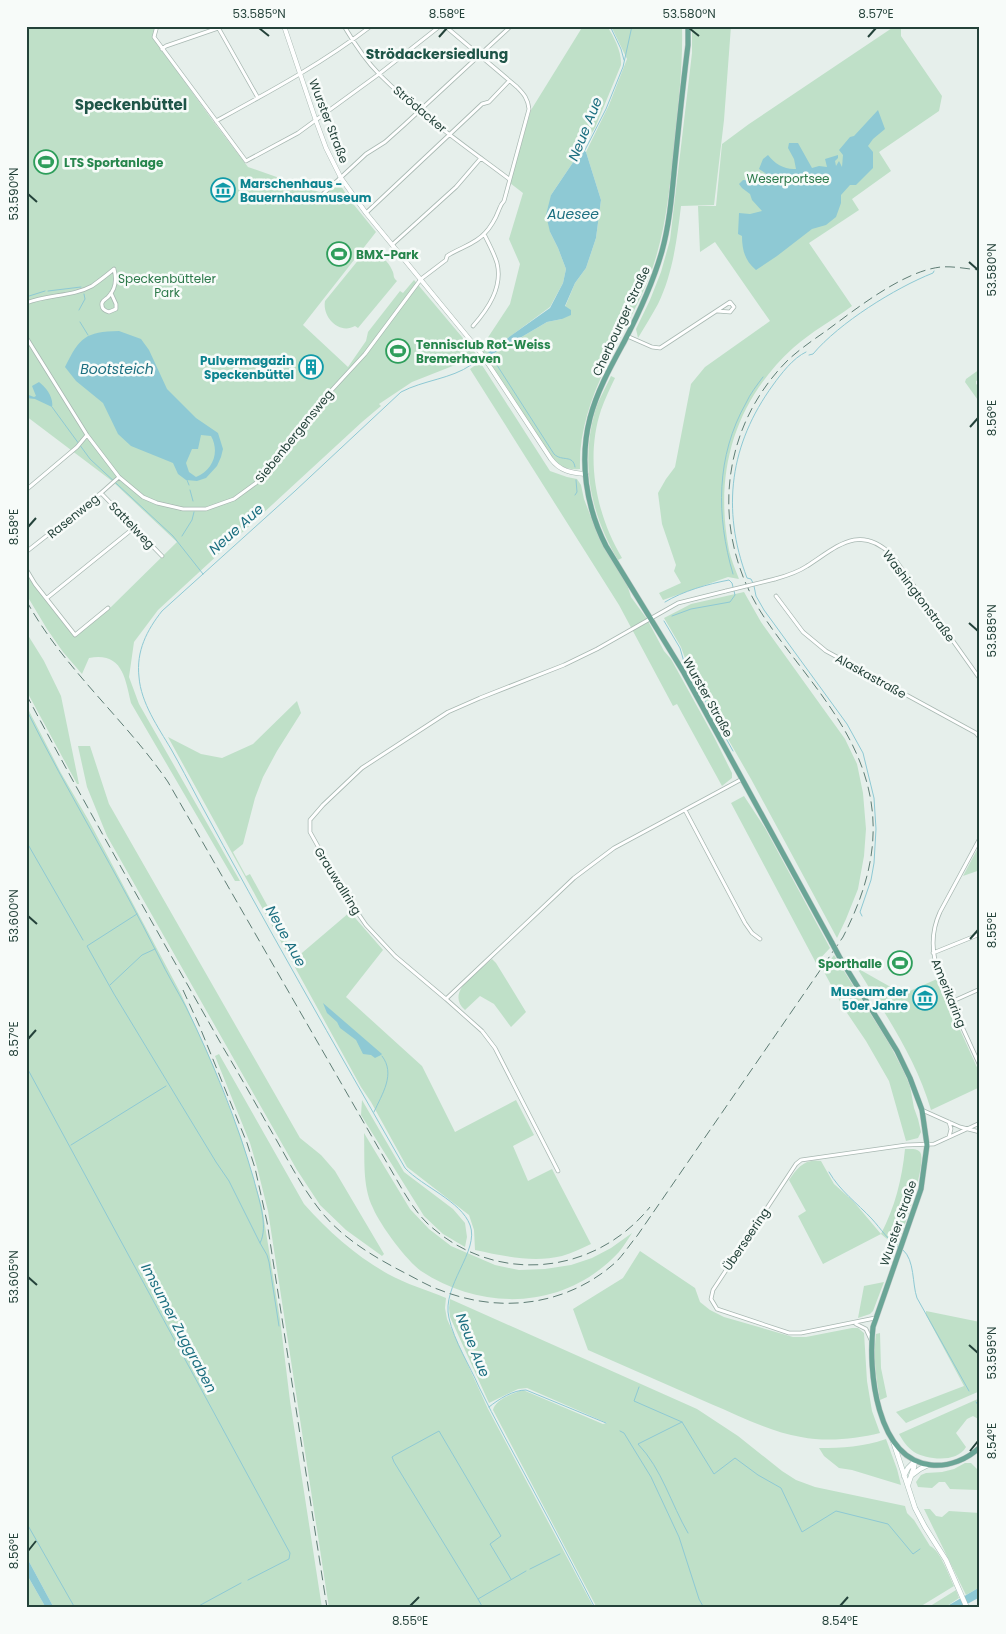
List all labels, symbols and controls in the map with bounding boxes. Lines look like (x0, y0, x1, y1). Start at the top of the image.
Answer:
text: 53.585°N (232, 5, 286, 22)
text: 8.58°E (429, 5, 465, 22)
text: 53.580°N (662, 5, 716, 22)
text: 8.57°E (858, 5, 894, 22)
district label: Strödackersiedlung (366, 44, 508, 64)
street label: Wurster Straße (305, 76, 353, 166)
street label: Strödacker (390, 82, 451, 137)
district label: Speckenbüttel (75, 94, 187, 115)
water label: Neue Aue (563, 94, 607, 164)
sports icon: LTS Sportanlage (33, 149, 59, 175)
place label: LTS Sportanlage (64, 154, 164, 171)
text: 53.590°N (5, 167, 22, 221)
park label: Weserportsee (746, 170, 830, 187)
place label: Marschenhaus - Bauernhausmuseum (240, 175, 372, 206)
museum icon: Marschenhaus - Bauernhausmuseum (210, 177, 236, 203)
water label: Auesee (546, 204, 599, 224)
sports icon: BMX-Park (326, 241, 352, 267)
text: 53.580°N (983, 243, 1000, 297)
place label: BMX-Park (356, 246, 419, 263)
street label: Cherbourger Straße (588, 263, 654, 379)
park label: Speckenbütteler Park (118, 270, 217, 301)
place label: Tennisclub Rot-Weiss Bremerhaven (416, 336, 551, 367)
sports icon: Tennisclub Rot-Weiss Bremerhaven (385, 338, 411, 364)
place label: Pulvermagazin Speckenbüttel (200, 352, 294, 383)
building icon: Pulvermagazin Speckenbüttel (298, 354, 324, 380)
water label: Bootsteich (80, 359, 154, 379)
street label: Siebenbergensweg (251, 386, 337, 486)
text: 8.56°E (983, 400, 1000, 436)
street label: Rasenweg (43, 490, 103, 542)
street label: Sattelweg (105, 498, 159, 552)
water label: Neue Aue (204, 499, 268, 559)
text: 8.58°E (5, 509, 22, 545)
street label: Washingtonstraße (879, 547, 959, 645)
text: 53.585°N (983, 604, 1000, 658)
street label: Alaskastraße (833, 650, 909, 702)
street label: Wurster Straße (679, 654, 737, 740)
street label: Grauwallring (310, 844, 366, 918)
text: 53.600°N (5, 889, 22, 943)
water label: Neue Aue (261, 902, 311, 971)
text: 8.55°E (983, 912, 1000, 948)
sports icon: Sporthalle (887, 950, 913, 976)
place label: Sporthalle (818, 955, 883, 972)
street label: Amerikaring (927, 956, 971, 1030)
place label: Museum der 50er Jahre (831, 983, 909, 1014)
museum icon: Museum der 50er Jahre (912, 985, 938, 1011)
text: 8.57°E (5, 1021, 22, 1057)
street label: Wurster Straße (875, 1178, 921, 1268)
street label: Überseering (719, 1204, 773, 1274)
text: 53.605°N (5, 1250, 22, 1304)
water label: Imsumer Zuggraben (136, 1260, 222, 1396)
water label: Neue Aue (451, 1310, 495, 1380)
text: 53.595°N (983, 1326, 1000, 1380)
text: 8.54°E (983, 1423, 1000, 1459)
text: 8.56°E (5, 1533, 22, 1569)
text: 8.55°E (392, 1612, 428, 1629)
text: 8.54°E (822, 1612, 858, 1629)

